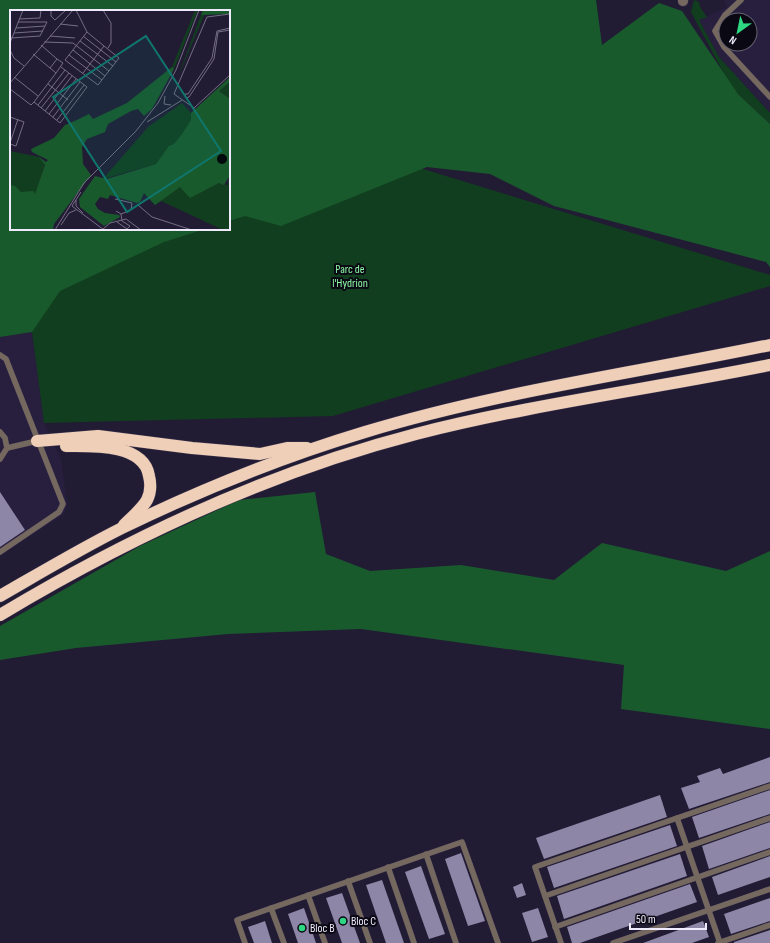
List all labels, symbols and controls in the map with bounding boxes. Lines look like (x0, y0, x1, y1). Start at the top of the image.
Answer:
inset map (10, 10, 230, 230)
north arrow (718, 12, 758, 52)
text: N (727, 33, 739, 47)
park label: Parc de l'Hydrion (332, 262, 368, 291)
scale bar (630, 905, 706, 931)
text: 50 m (636, 912, 656, 927)
place label: Bloc C (351, 914, 376, 929)
marker: Bloc C (338, 916, 348, 926)
place label: Bloc B (310, 921, 335, 936)
marker: Bloc B (297, 923, 307, 933)

